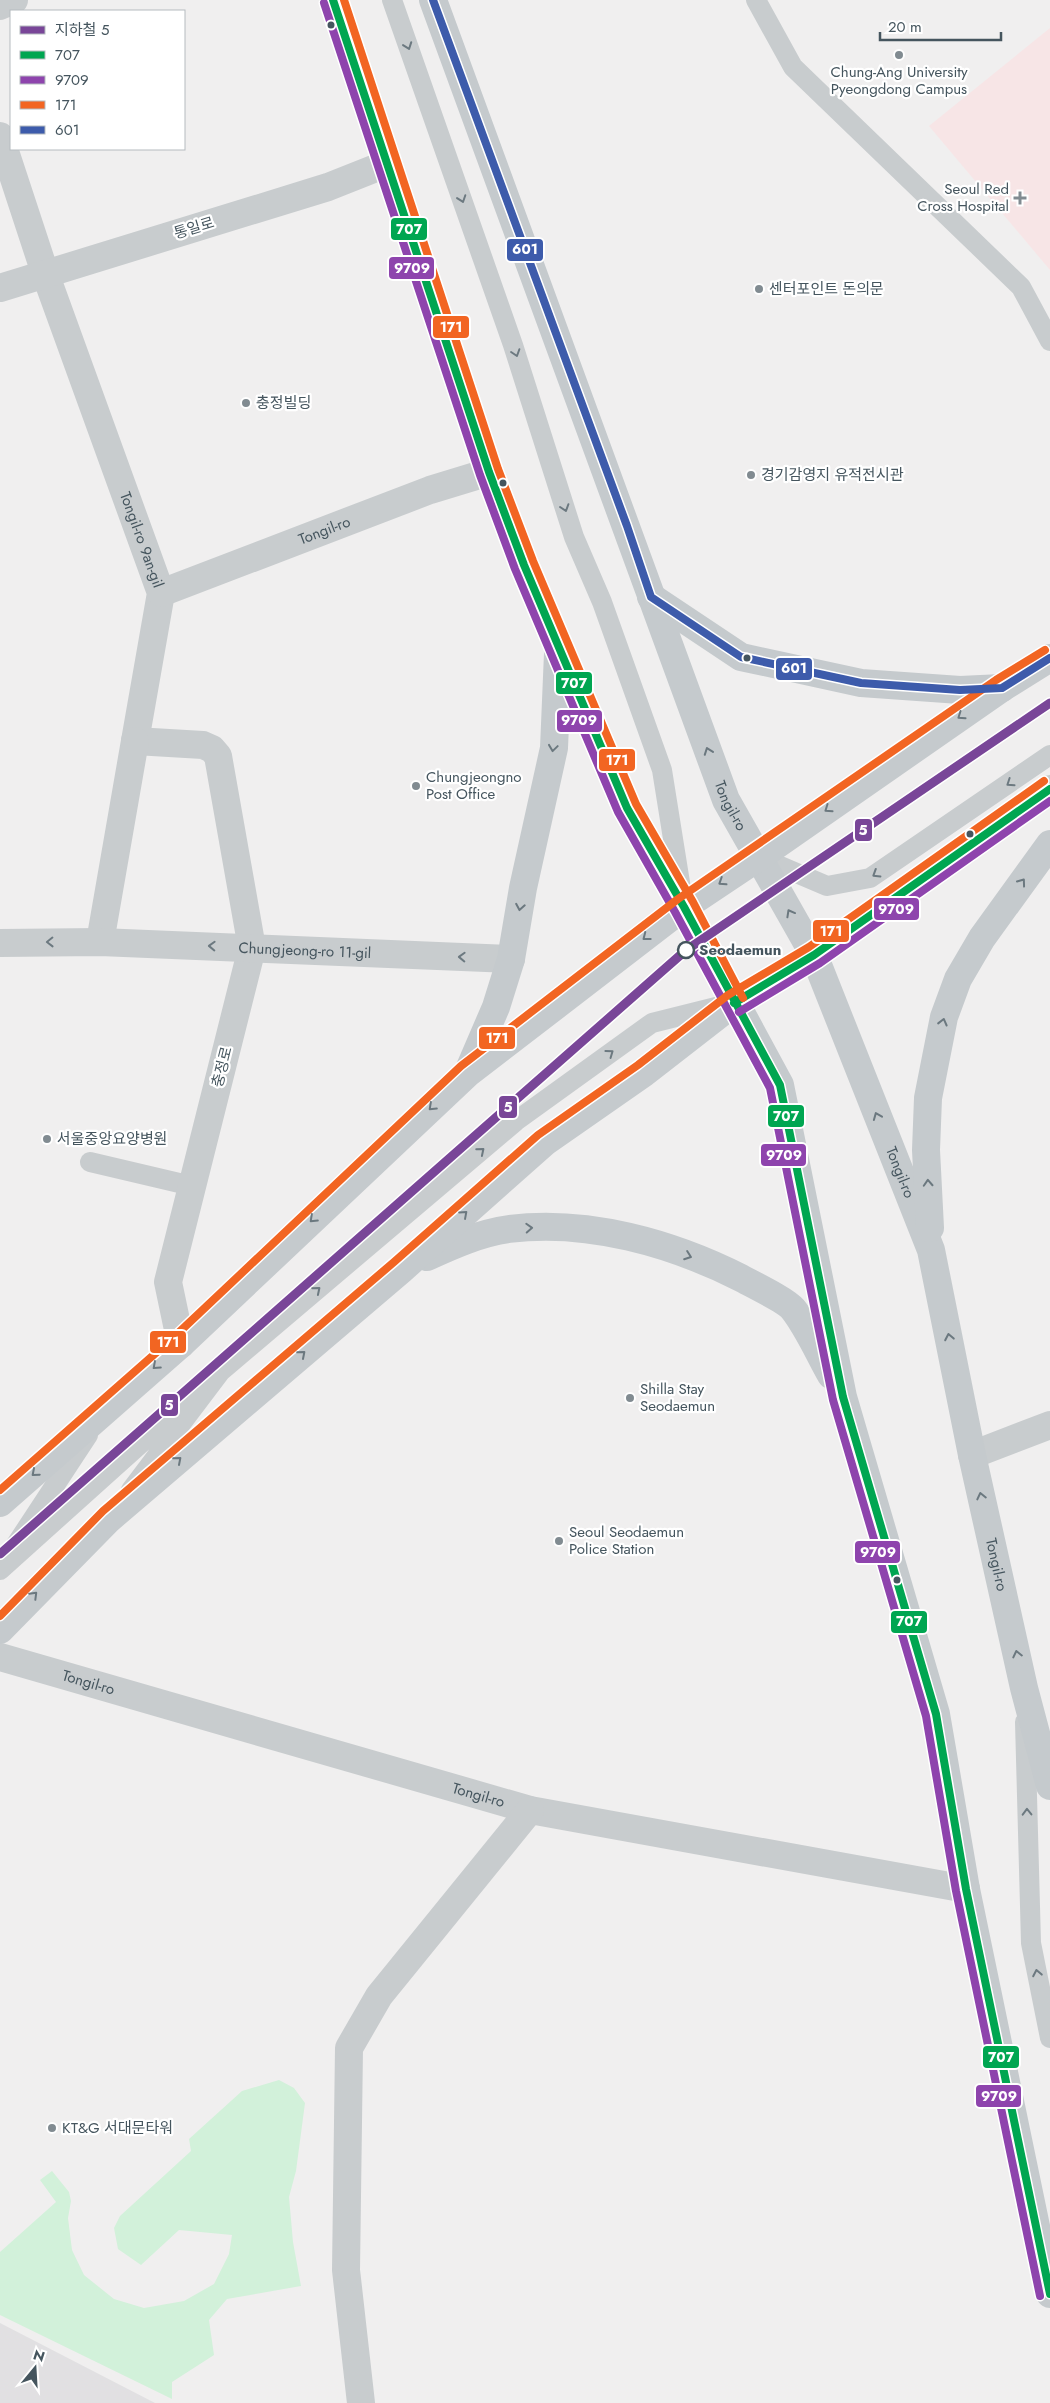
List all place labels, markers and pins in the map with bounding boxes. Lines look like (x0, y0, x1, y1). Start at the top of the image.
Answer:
unlabelled marker (326, 20, 336, 30)
marker: Chung-Ang University Pyeongdong Campus (893, 49, 905, 61)
place label: Chung-Ang University Pyeongdong Campus (831, 61, 968, 100)
place label: Seoul Red Cross Hospital (917, 178, 1009, 217)
marker: Seoul Red Cross Hospital (1013, 191, 1027, 205)
place label: 센터포인트 돈의문 (769, 278, 884, 300)
marker: 센터포인트 돈의문 (753, 283, 765, 295)
place label: 충정빌딩 (256, 392, 311, 414)
marker: 충정빌딩 (240, 397, 252, 409)
place label: 경기감영지 유적전시관 (761, 464, 904, 486)
marker: 경기감영지 유적전시관 (745, 469, 757, 481)
unlabelled marker (498, 478, 508, 488)
unlabelled marker (742, 653, 752, 663)
place label: Chungjeongno Post Office (426, 766, 522, 805)
marker: Chungjeongno Post Office (410, 780, 422, 792)
unlabelled marker (965, 829, 975, 839)
place label: Seodaemun (699, 939, 781, 961)
marker: Seodaemun (677, 941, 695, 959)
place label: 서울중앙요양병원 (57, 1128, 167, 1150)
marker: 서울중앙요양병원 (41, 1133, 53, 1145)
place label: Shilla Stay Seodaemun (640, 1378, 715, 1417)
marker: Shilla Stay Seodaemun (624, 1392, 636, 1404)
place label: Seoul Seodaemun Police Station (569, 1521, 684, 1560)
marker: Seoul Seodaemun Police Station (553, 1535, 565, 1547)
unlabelled marker (892, 1575, 902, 1585)
place label: KT&G 서대문타워 (62, 2117, 173, 2139)
marker: KT&G 서대문타워 (46, 2122, 58, 2134)

